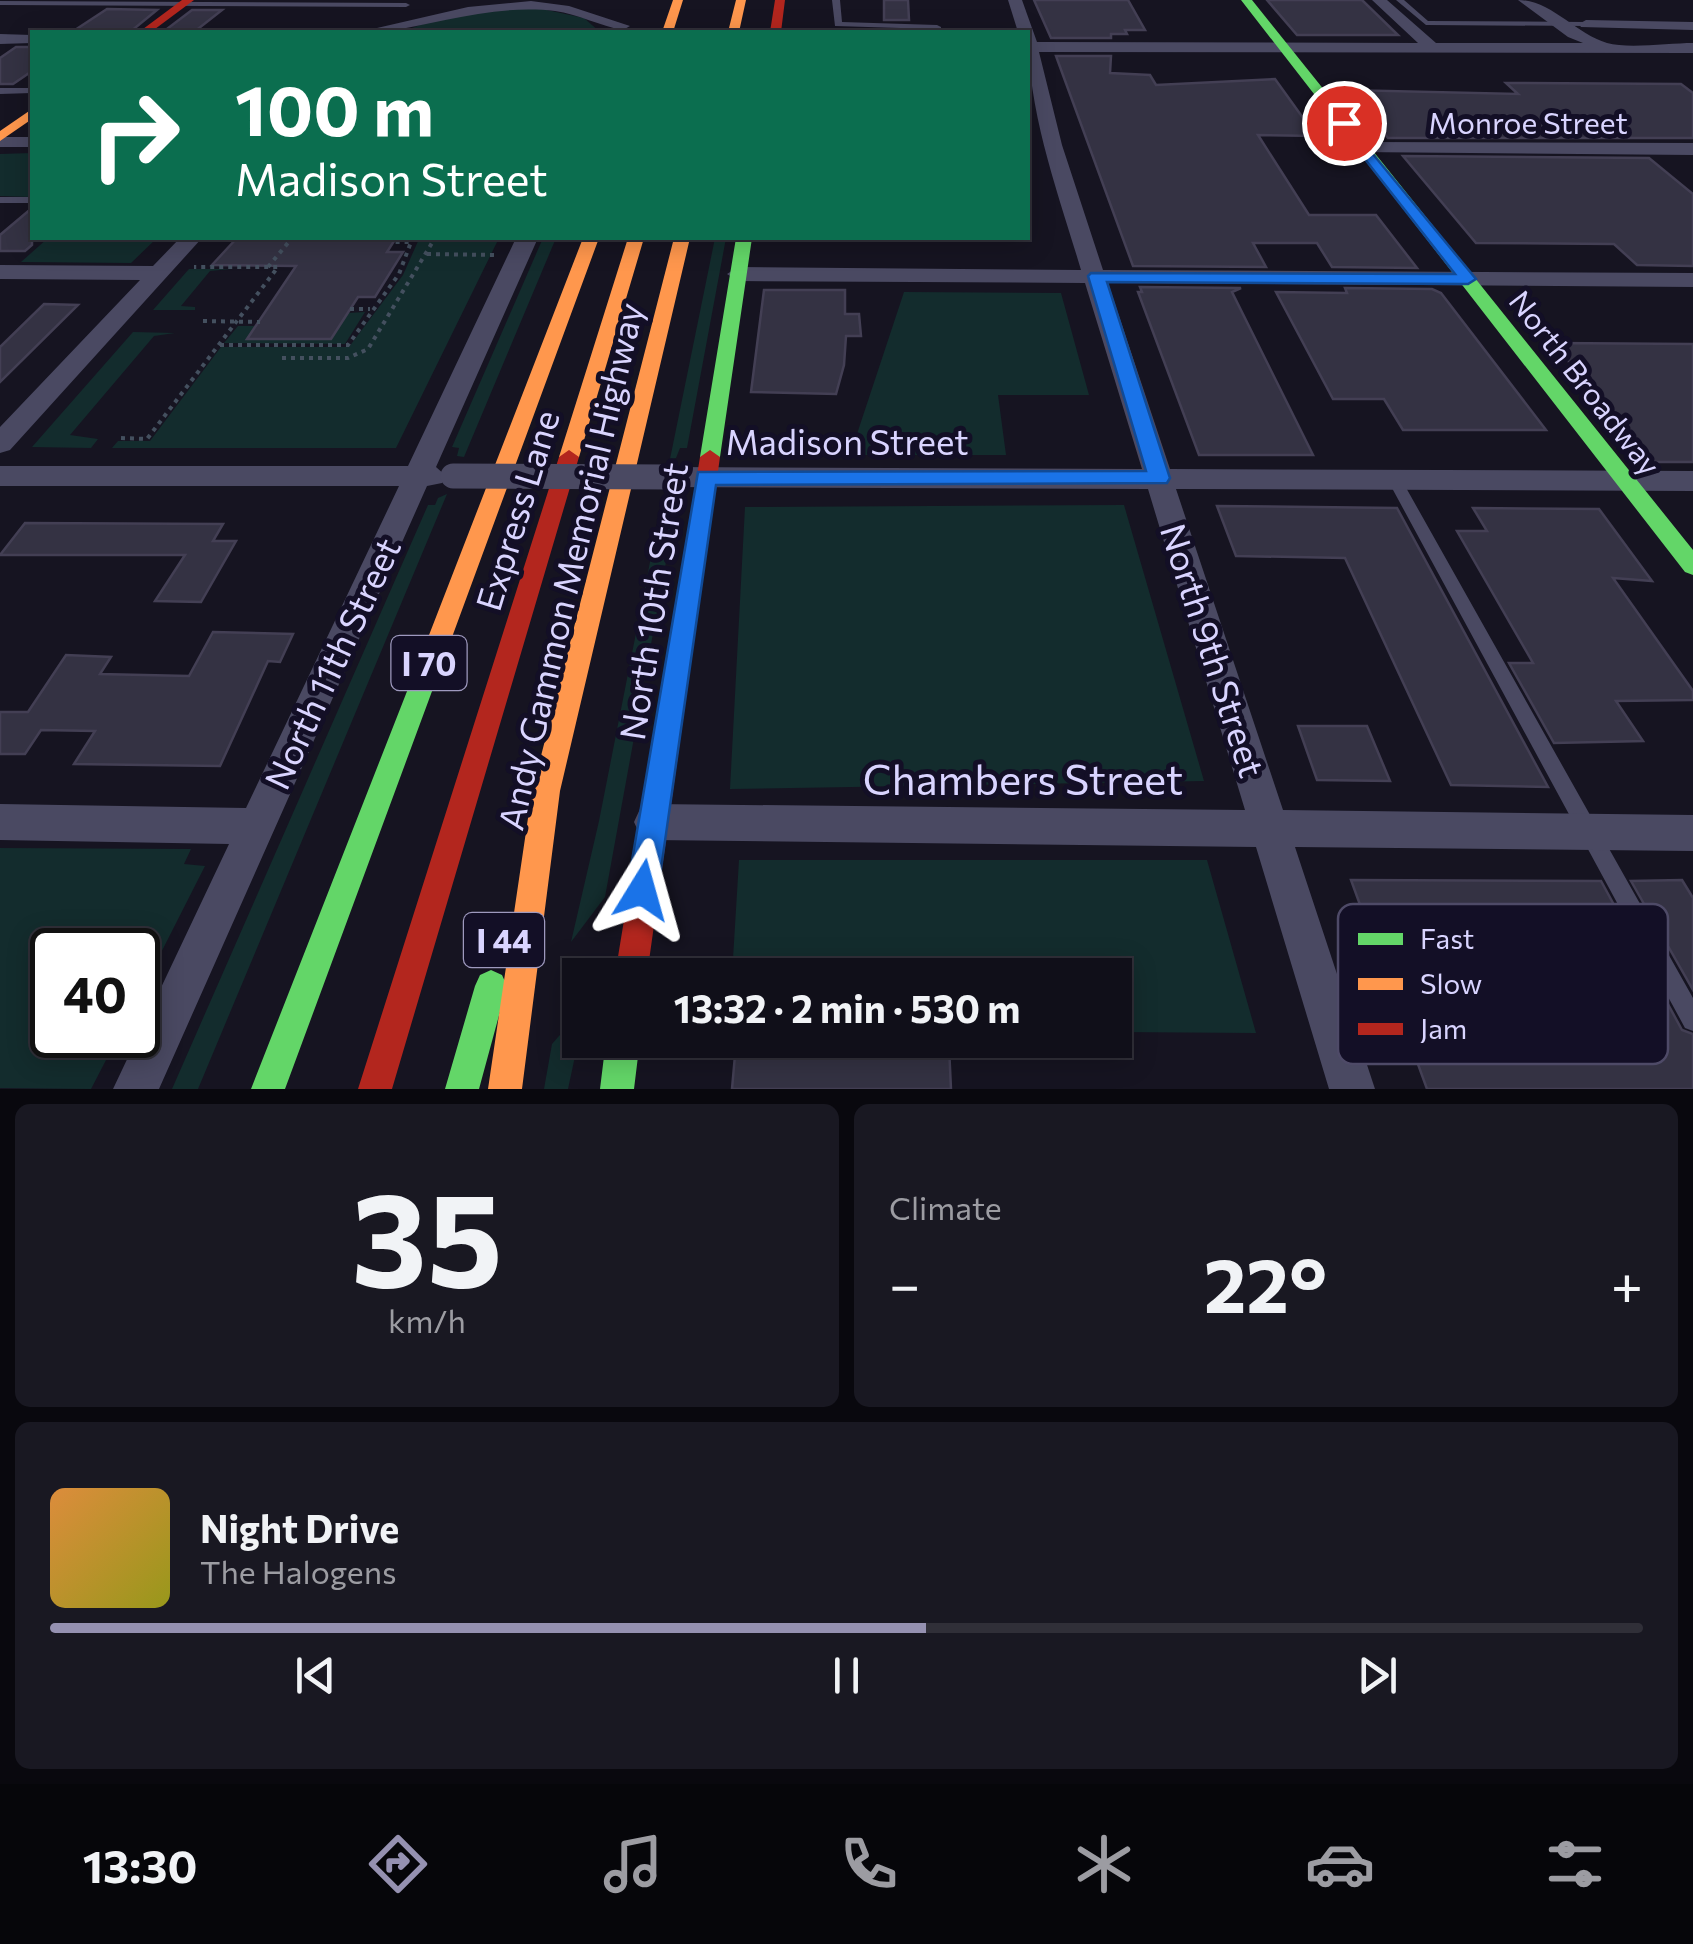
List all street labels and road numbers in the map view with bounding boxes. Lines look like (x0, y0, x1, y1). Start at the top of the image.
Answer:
street label: Monroe Street (1428, 103, 1628, 140)
street label: North Broadway (1502, 282, 1670, 482)
street label: Andy Gammon Memorial Highway (487, 298, 651, 834)
street label: Express Lane (465, 405, 567, 615)
street label: Madison Street (725, 419, 969, 462)
street label: North 10th Street (609, 459, 695, 743)
street label: North 9th Street (1153, 518, 1275, 782)
street label: North 11th Street (254, 530, 408, 796)
road number: I 70 (392, 636, 466, 690)
street label: Chambers Street (863, 752, 1183, 804)
road number: I 44 (464, 913, 544, 967)

